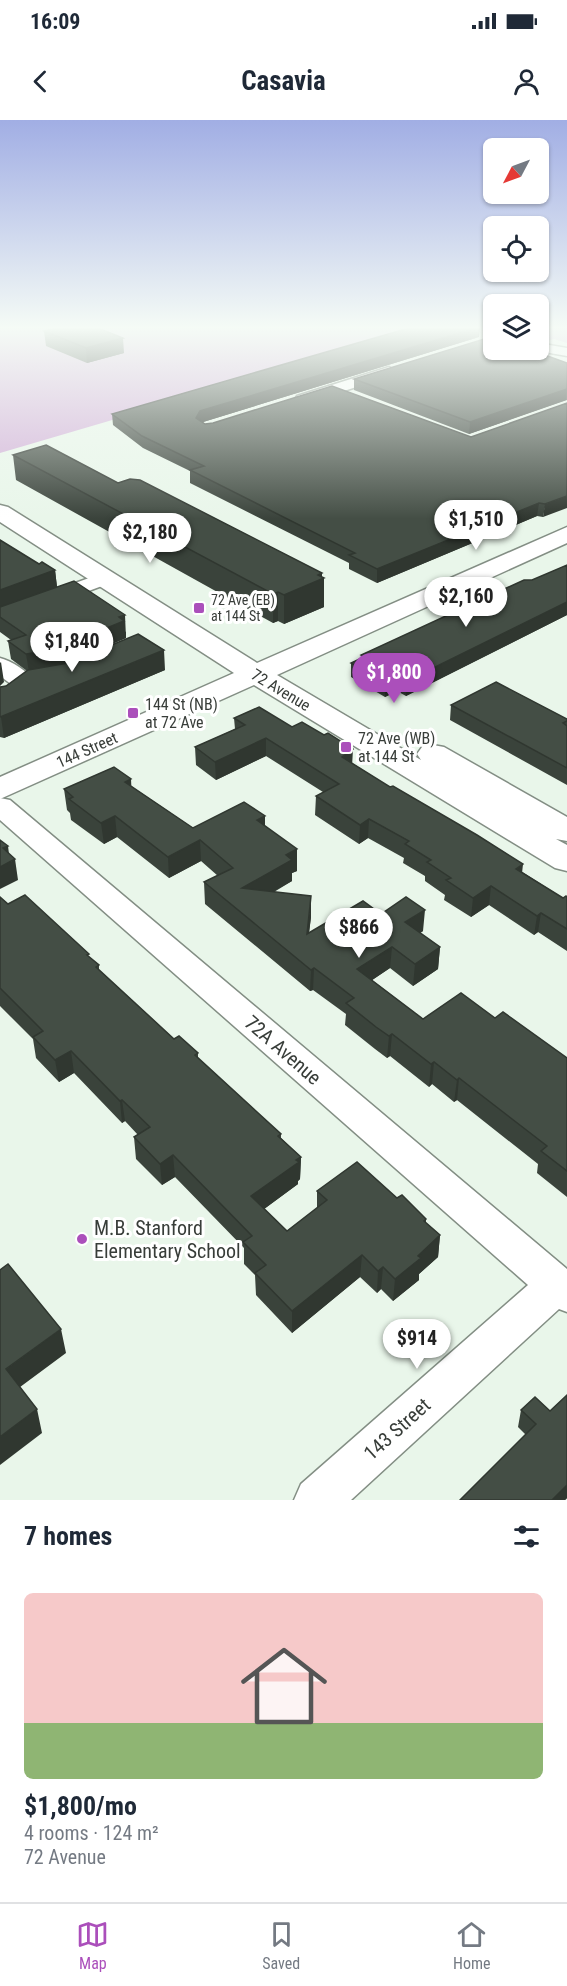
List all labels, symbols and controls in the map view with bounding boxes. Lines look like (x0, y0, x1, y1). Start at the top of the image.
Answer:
text: 16:09 (30, 9, 81, 34)
icon: back (24, 65, 57, 98)
text: Casavia (241, 65, 326, 97)
icon: person (510, 65, 543, 98)
north arrow (483, 138, 549, 204)
map controls (483, 138, 549, 360)
button: locate (483, 216, 549, 282)
button: layers (483, 294, 549, 360)
pin: $1,510 (427, 500, 525, 551)
text: $1,510 (448, 507, 504, 531)
pin: $2,180 (101, 513, 199, 564)
text: $2,180 (122, 520, 178, 544)
pin: $2,160 (417, 577, 515, 628)
text: $2,160 (438, 584, 494, 608)
place label: 72 Ave (EB) at 144 St (211, 592, 275, 624)
marker: 72 Ave (EB) at 144 St (192, 601, 206, 615)
pin: $1,840 (23, 622, 121, 673)
text: $1,840 (44, 629, 100, 653)
pin: $1,800 (345, 653, 443, 704)
text: $1,800 (366, 660, 422, 684)
street label: 72 Avenue (248, 665, 314, 715)
place label: 144 St (NB) at 72 Ave (145, 695, 218, 732)
marker: 144 St (NB) at 72 Ave (126, 706, 140, 720)
street label: 144 Street (54, 728, 121, 772)
place label: 72 Ave (WB) at 144 St (358, 729, 435, 766)
marker: 72 Ave (WB) at 144 St (339, 740, 353, 754)
pin: $866 (323, 908, 395, 959)
text: $866 (339, 915, 379, 939)
street label: 72A Avenue (240, 1010, 326, 1090)
place label: M.B. Stanford Elementary School (94, 1216, 241, 1263)
marker: M.B. Stanford Elementary School (75, 1232, 89, 1246)
pin: $914 (381, 1319, 453, 1370)
text: $914 (397, 1326, 437, 1350)
street label: 143 Street (359, 1393, 435, 1465)
icon: filters (510, 1520, 543, 1553)
text: 7 homes (24, 1521, 112, 1551)
icon: home (230, 1632, 338, 1740)
text: $1,800/mo (24, 1791, 137, 1821)
text: 4 rooms · 124 m² (24, 1821, 159, 1845)
text: 72 Avenue (24, 1845, 106, 1869)
tab: Map (76, 1918, 109, 1973)
tab: Saved (262, 1918, 300, 1973)
tab: Home (453, 1918, 491, 1973)

